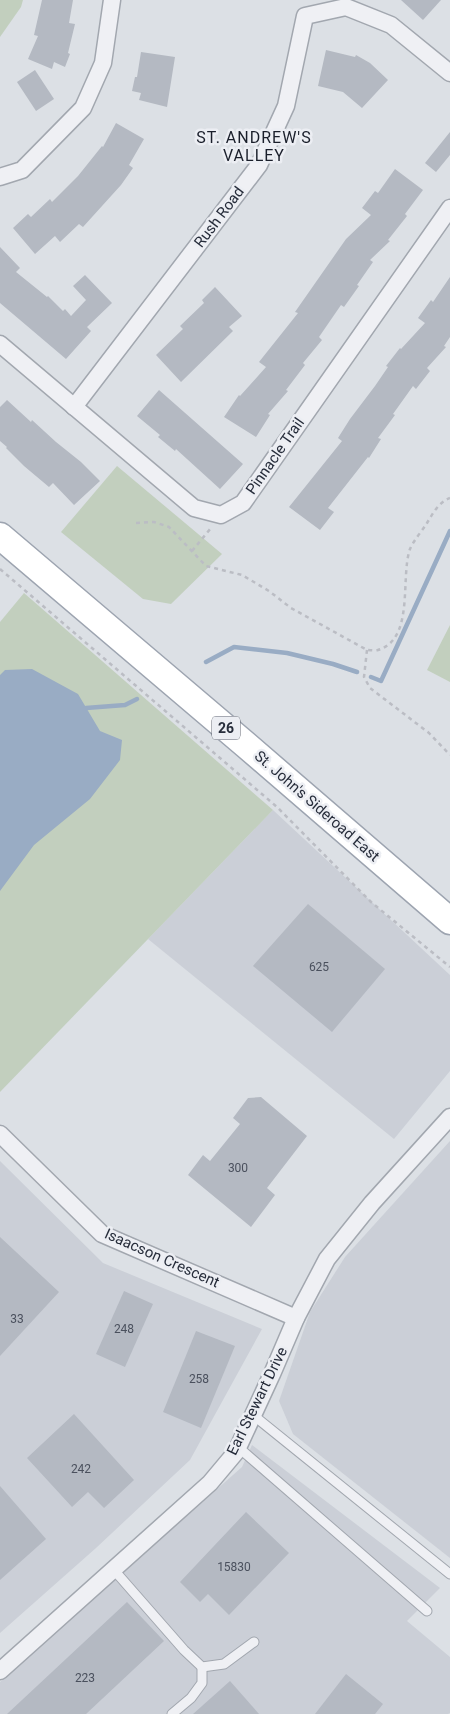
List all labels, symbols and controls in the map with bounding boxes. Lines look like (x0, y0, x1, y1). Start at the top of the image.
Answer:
district label: ST. ANDREW'S VALLEY (196, 128, 312, 165)
street label: Rush Road (190, 183, 248, 251)
street label: Pinnacle Trail (242, 414, 308, 498)
road number: 26 (212, 716, 240, 740)
street label: St. John's Sideroad East (251, 747, 383, 865)
house number: 625 (309, 960, 329, 974)
house number: 300 (228, 1161, 248, 1175)
street label: Isaacson Crescent (102, 1225, 222, 1291)
house number: 33 (10, 1312, 24, 1326)
house number: 248 (114, 1322, 134, 1336)
street label: Earl Stewart Drive (223, 1344, 291, 1458)
house number: 258 (189, 1372, 209, 1386)
house number: 242 (71, 1462, 91, 1476)
house number: 15830 (217, 1560, 251, 1574)
house number: 223 (75, 1671, 95, 1685)

